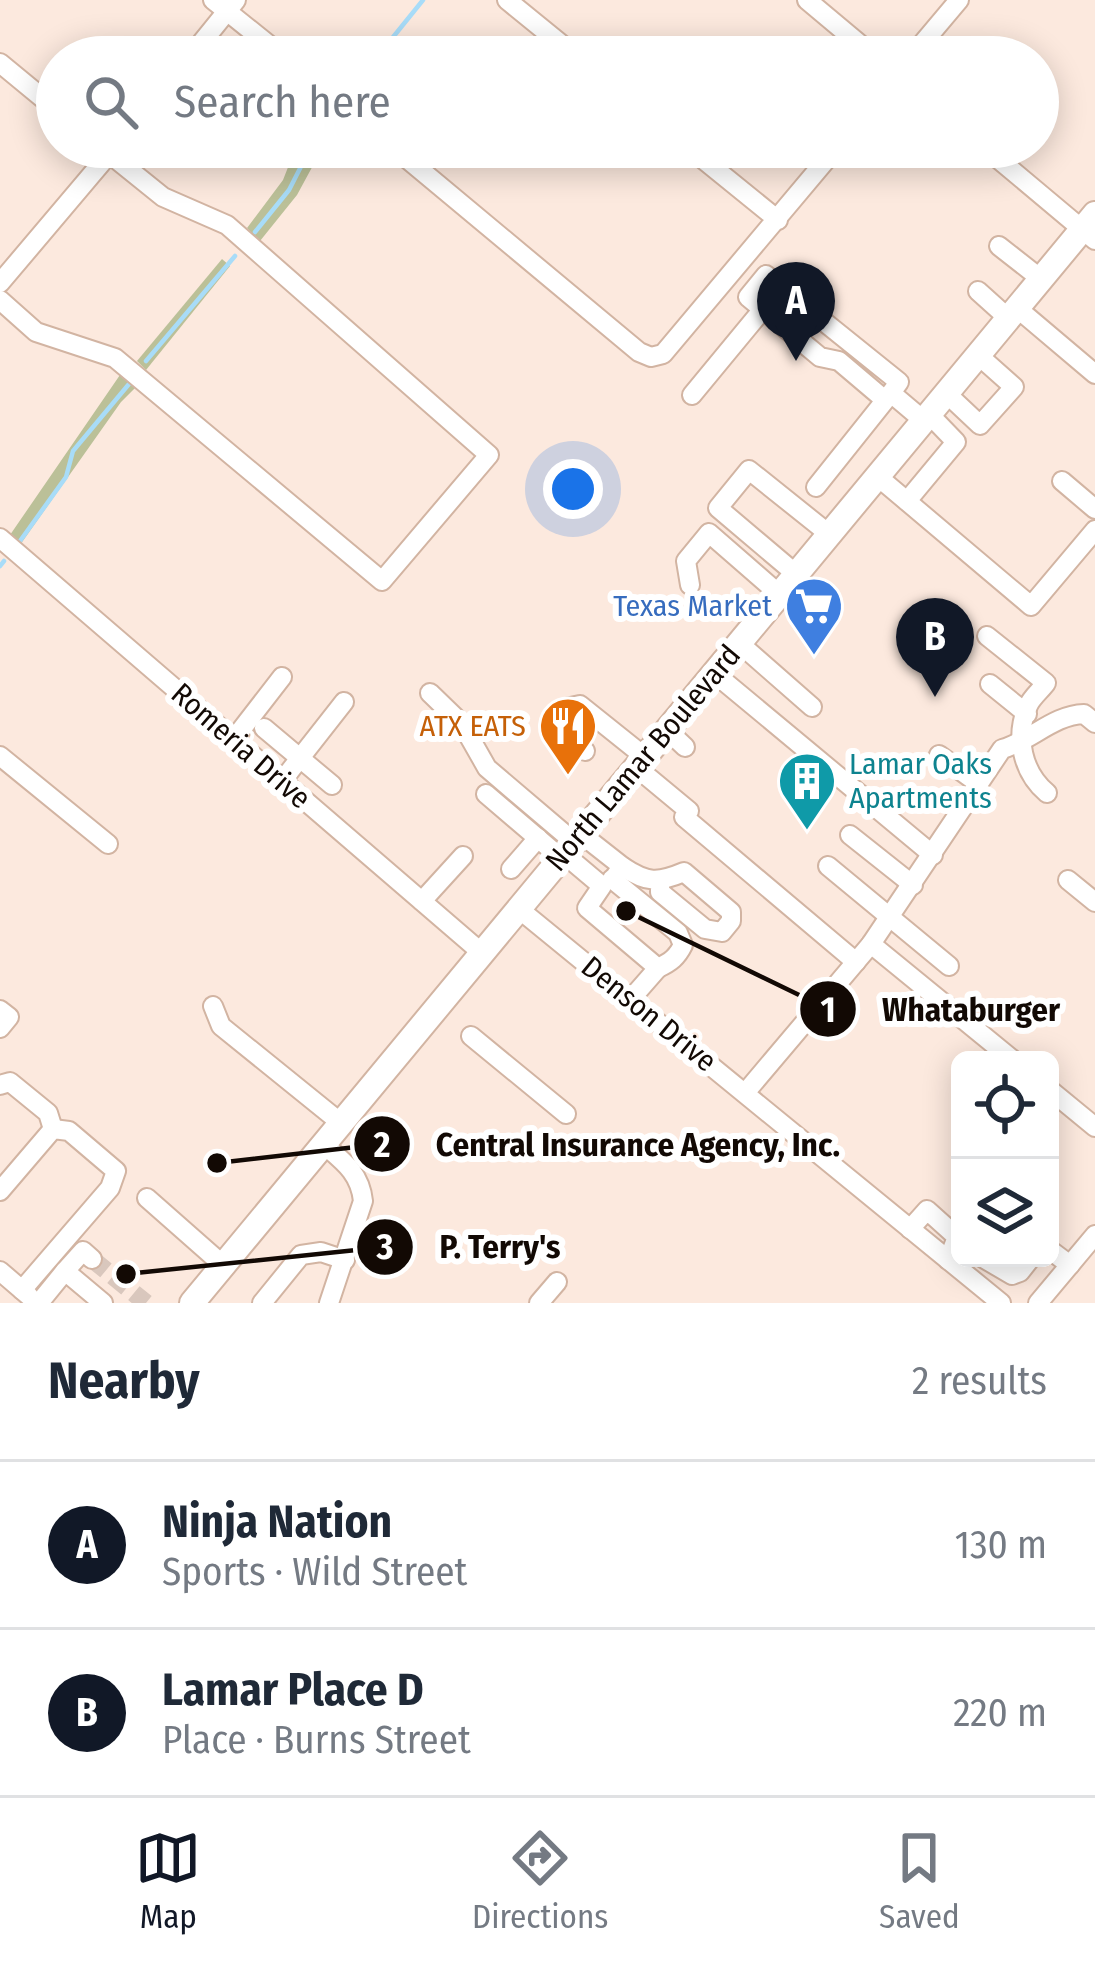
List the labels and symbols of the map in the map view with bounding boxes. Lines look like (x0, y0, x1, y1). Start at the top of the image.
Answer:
pin: A (757, 262, 835, 361)
your location (543, 459, 603, 519)
supermarket icon: Texas Market (783, 575, 845, 657)
place label: Texas Market (613, 588, 772, 624)
pin: B (896, 598, 974, 697)
street label: North Lamar Boulevard (538, 638, 748, 878)
street label: Romeria Drive (164, 676, 318, 816)
restaurant icon: ATX EATS (537, 695, 599, 777)
place label: ATX EATS (420, 708, 526, 744)
place label: Lamar Oaks Apartments (849, 746, 992, 816)
building icon: Lamar Oaks Apartments (776, 750, 838, 832)
street label: Denson Drive (574, 949, 724, 1079)
callout: Whataburger (798, 974, 1084, 1043)
text: 1 (820, 988, 836, 1032)
text: Whataburger (882, 990, 1061, 1030)
callout: Central Insurance Agency, Inc. (352, 1110, 864, 1179)
text: 2 (373, 1123, 390, 1167)
text: Central Insurance Agency, Inc. (436, 1125, 840, 1165)
callout: P. Terry's (355, 1212, 584, 1281)
text: 3 (375, 1225, 394, 1269)
text: P. Terry's (440, 1227, 560, 1267)

